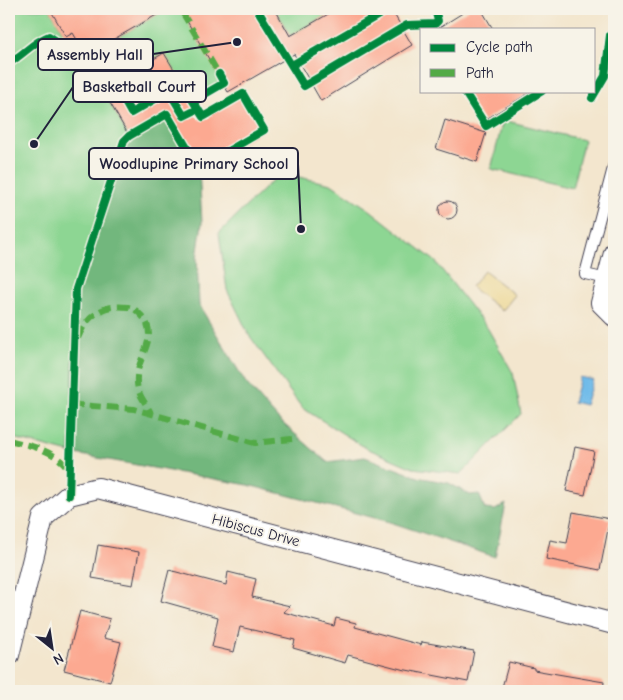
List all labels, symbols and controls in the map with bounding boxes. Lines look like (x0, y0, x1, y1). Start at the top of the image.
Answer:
legend (420, 28, 596, 92)
text: Cycle path (466, 38, 533, 56)
callout: Assembly Hall (38, 39, 153, 70)
text: Assembly Hall (47, 46, 143, 64)
text: Path (466, 64, 494, 82)
callout: Basketball Court (73, 71, 206, 102)
text: Basketball Court (82, 78, 196, 96)
callout: Woodlupine Primary School (89, 148, 298, 179)
text: Woodlupine Primary School (100, 155, 288, 173)
street label: Hibiscus Drive (210, 510, 302, 551)
north arrow (28, 622, 78, 672)
text: N (50, 649, 66, 668)

